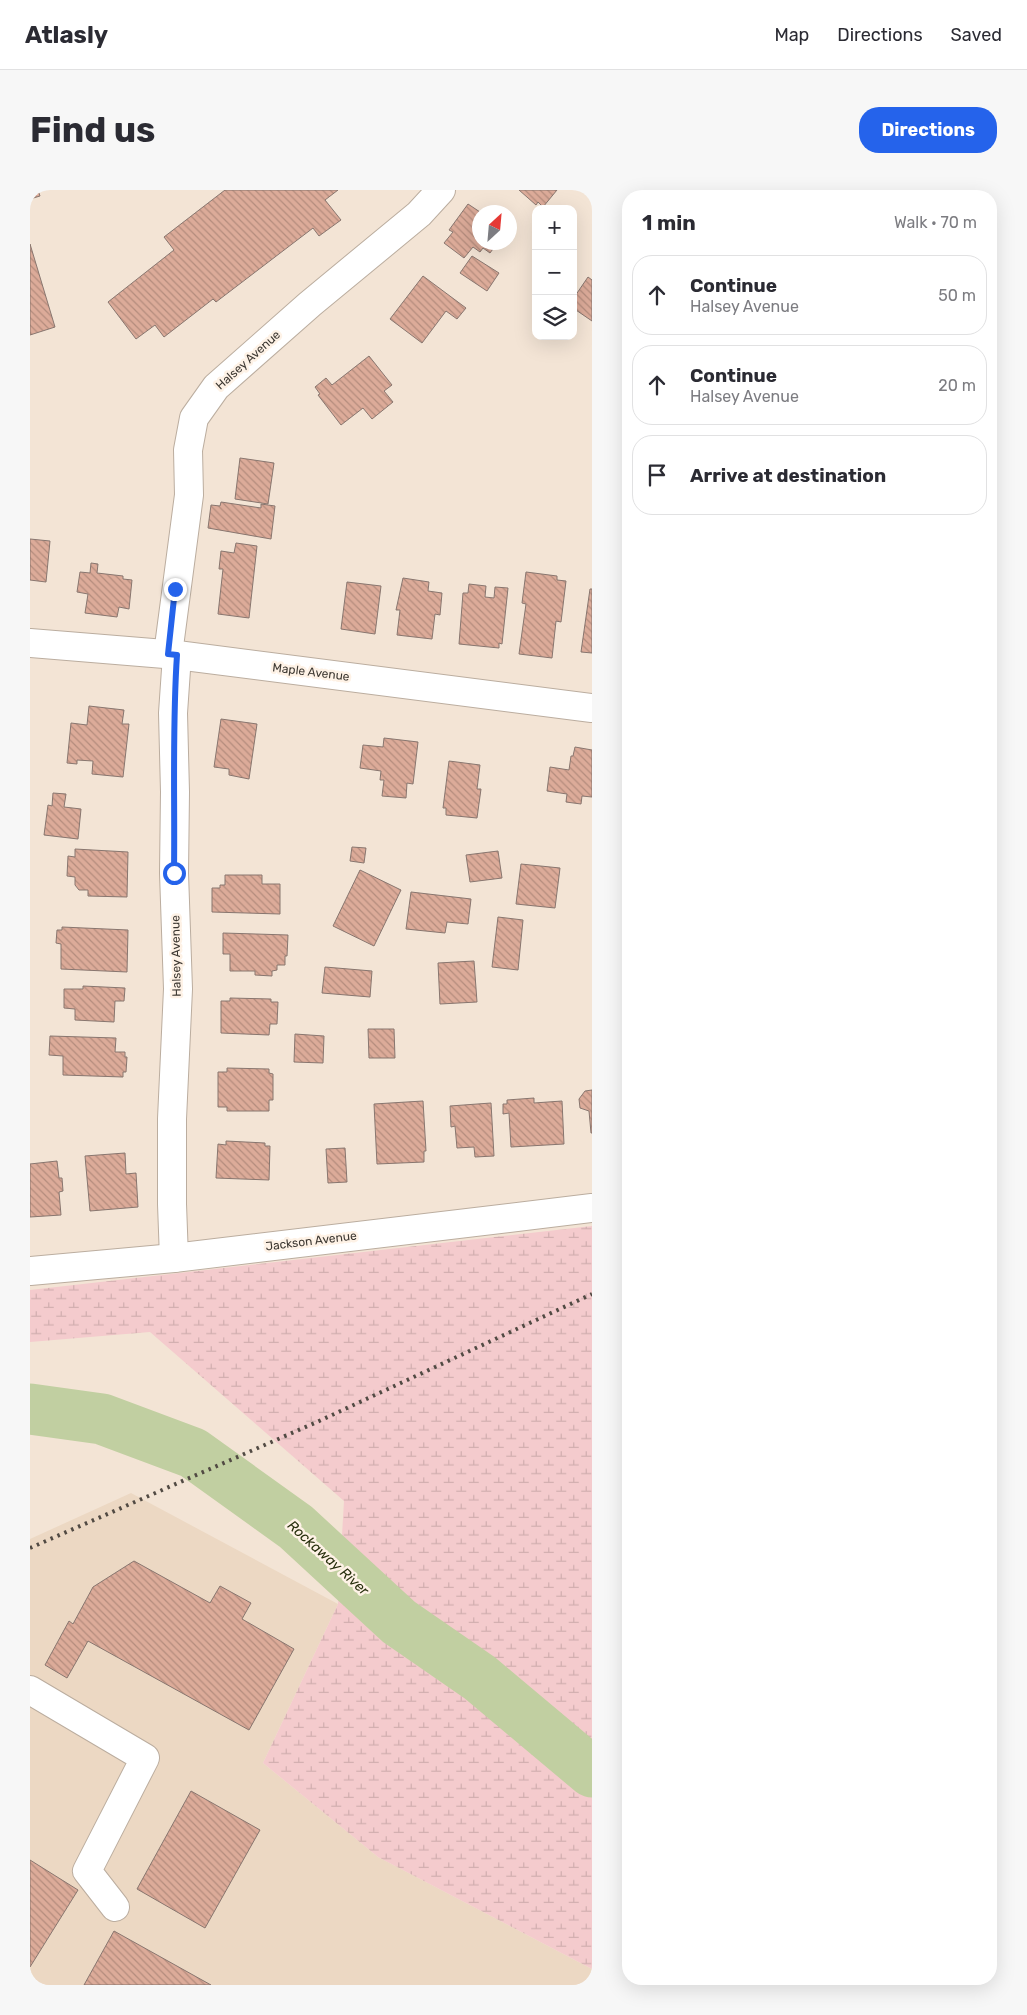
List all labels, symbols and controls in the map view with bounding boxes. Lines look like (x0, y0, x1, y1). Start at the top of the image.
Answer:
text: Atlasly (25, 21, 108, 49)
text: Map (774, 24, 809, 46)
text: Directions (837, 24, 923, 46)
text: Saved (951, 24, 1002, 46)
button: Directions (859, 107, 997, 153)
text: Find us (30, 109, 155, 151)
north arrow (472, 205, 517, 250)
map controls (532, 205, 577, 340)
button: + (532, 205, 577, 250)
text: 1 min (642, 210, 696, 235)
text: Walk · 70 m (894, 213, 977, 232)
button: − (532, 250, 577, 295)
text: Continue (690, 274, 777, 297)
icon: ahead (643, 281, 671, 309)
text: 50 m (938, 286, 976, 305)
button: layers (532, 295, 577, 340)
text: Halsey Avenue (690, 297, 799, 316)
street label: Halsey Avenue (213, 327, 283, 393)
text: Continue (690, 364, 777, 387)
icon: ahead (643, 371, 671, 399)
text: 20 m (938, 376, 976, 395)
text: Halsey Avenue (690, 387, 799, 406)
icon: arrive (643, 461, 671, 489)
text: Arrive at destination (690, 464, 886, 487)
route end (164, 578, 187, 601)
street label: Maple Avenue (272, 660, 351, 684)
route start (163, 862, 186, 885)
street label: Halsey Avenue (168, 915, 184, 997)
street label: Jackson Avenue (265, 1228, 358, 1254)
water label: Rockaway River (284, 1517, 373, 1599)

